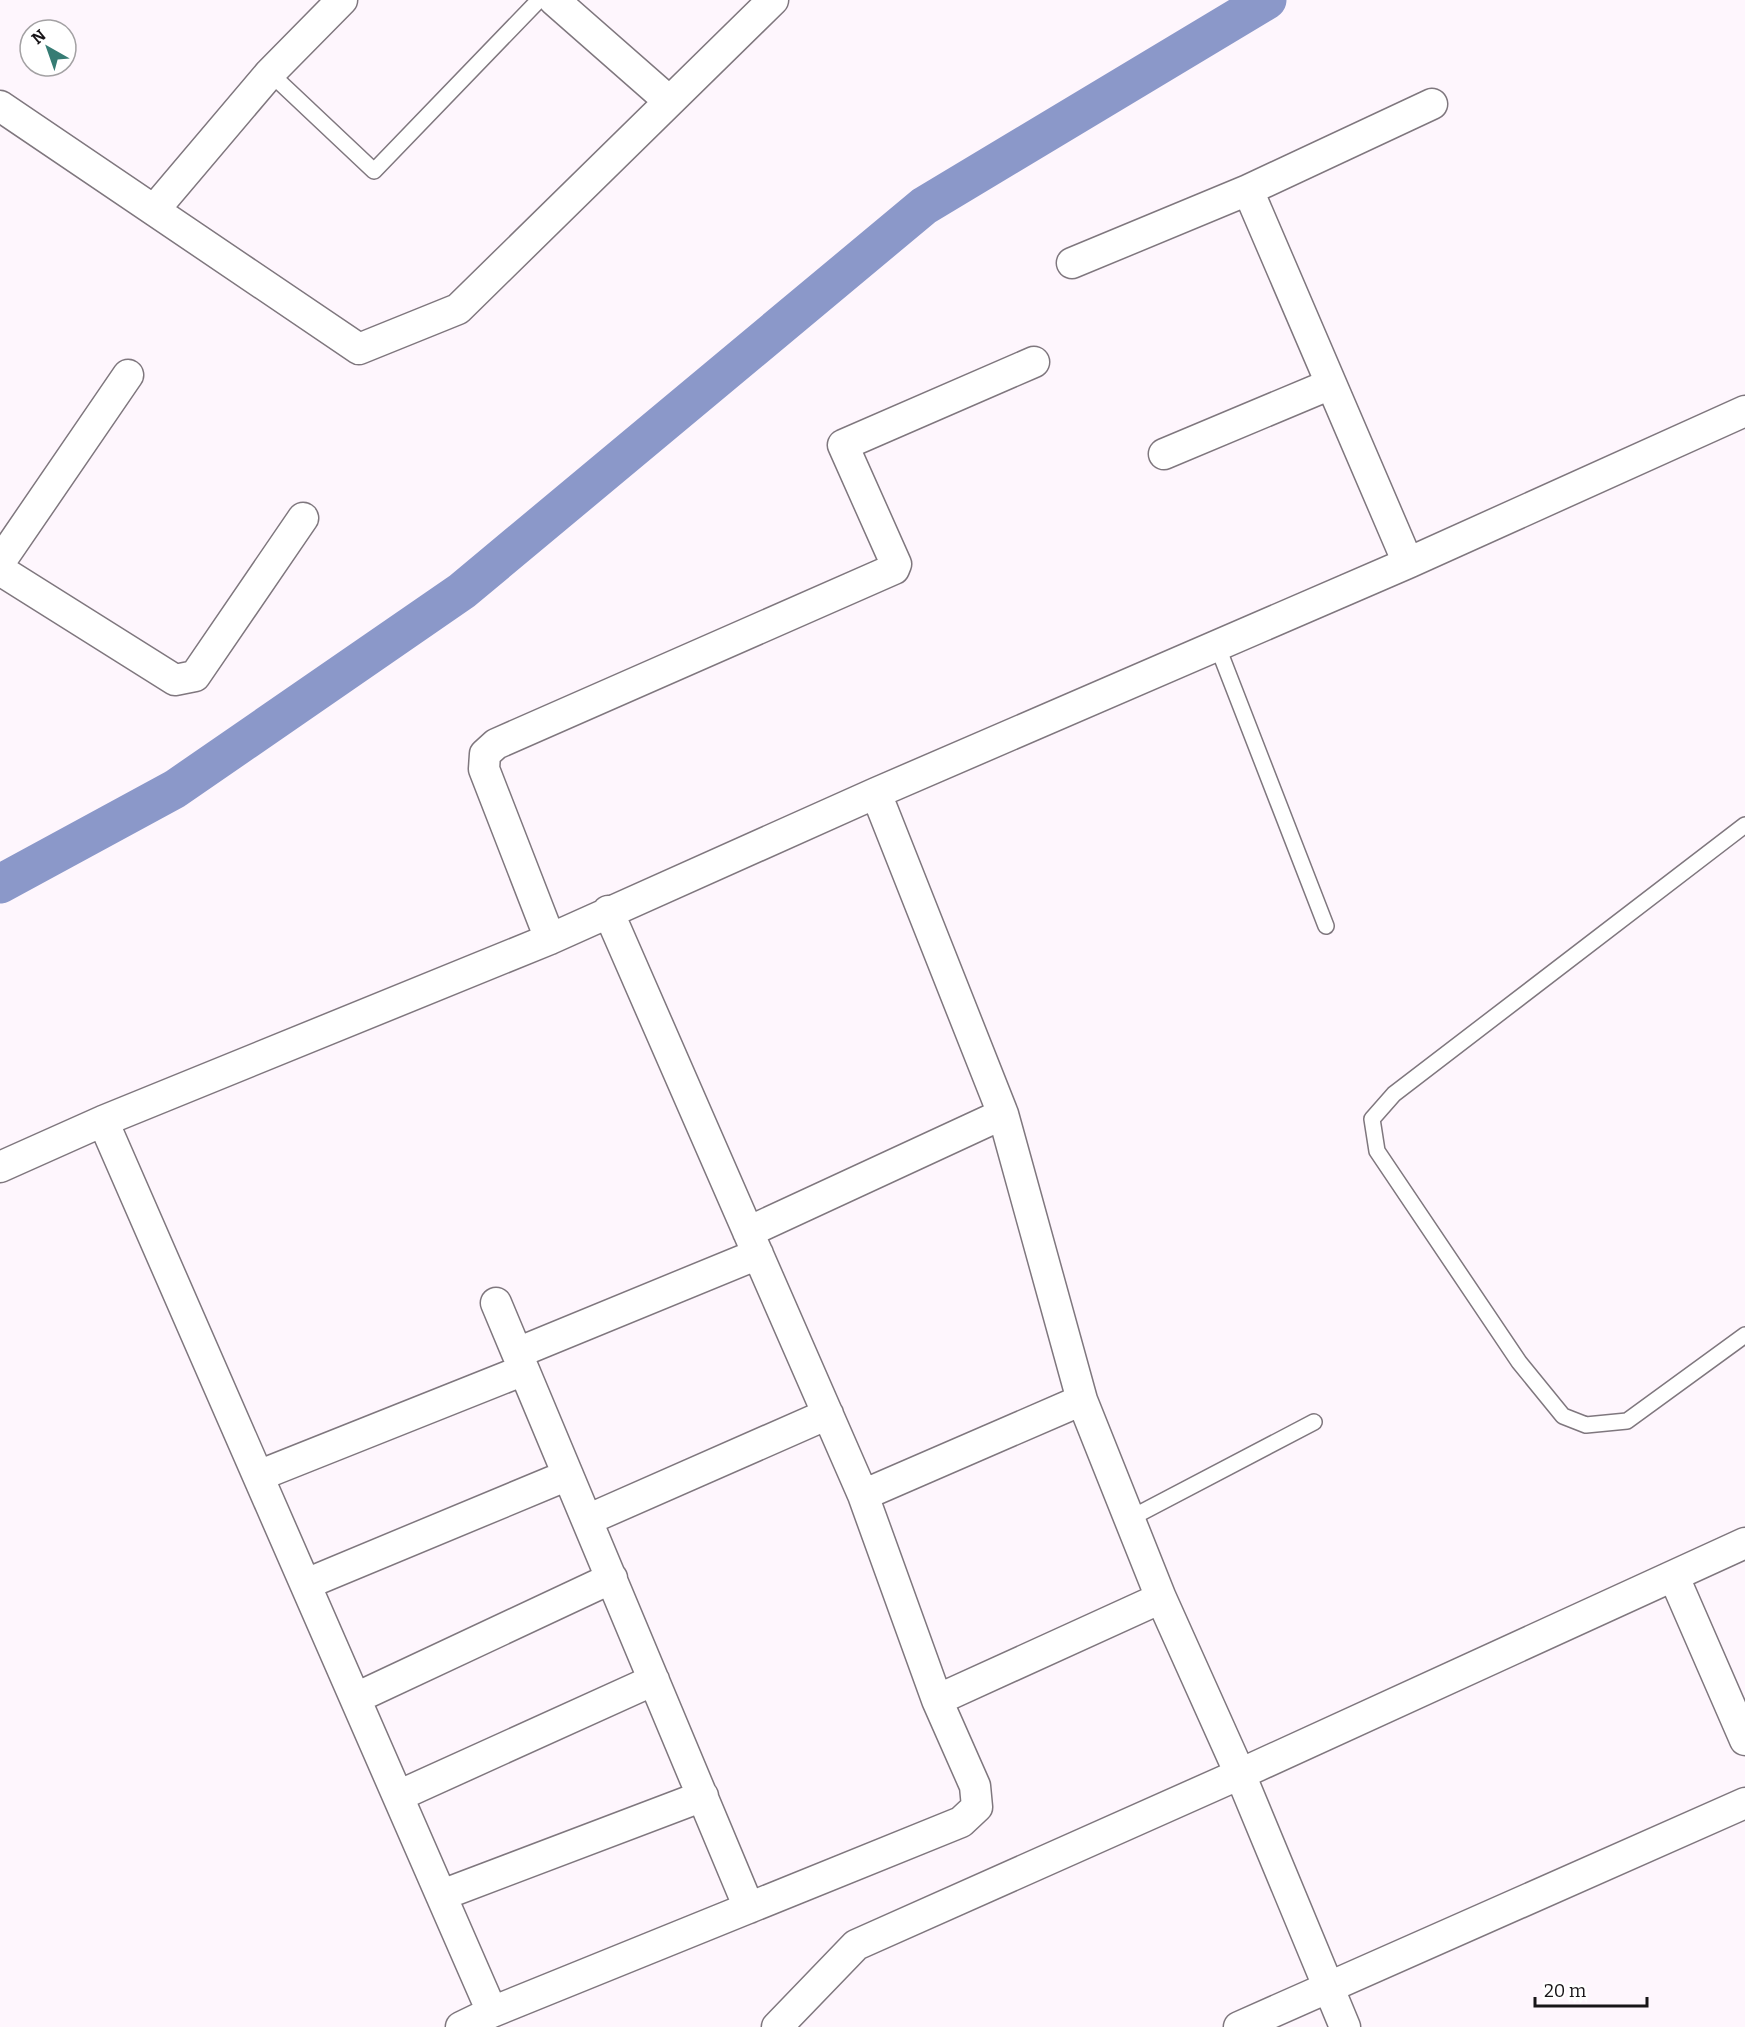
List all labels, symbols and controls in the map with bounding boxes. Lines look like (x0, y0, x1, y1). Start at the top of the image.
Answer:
north arrow (18, 18, 78, 78)
text: N (28, 26, 50, 48)
scale bar (1535, 1970, 1648, 2008)
text: 20 m (1544, 1980, 1586, 2002)

